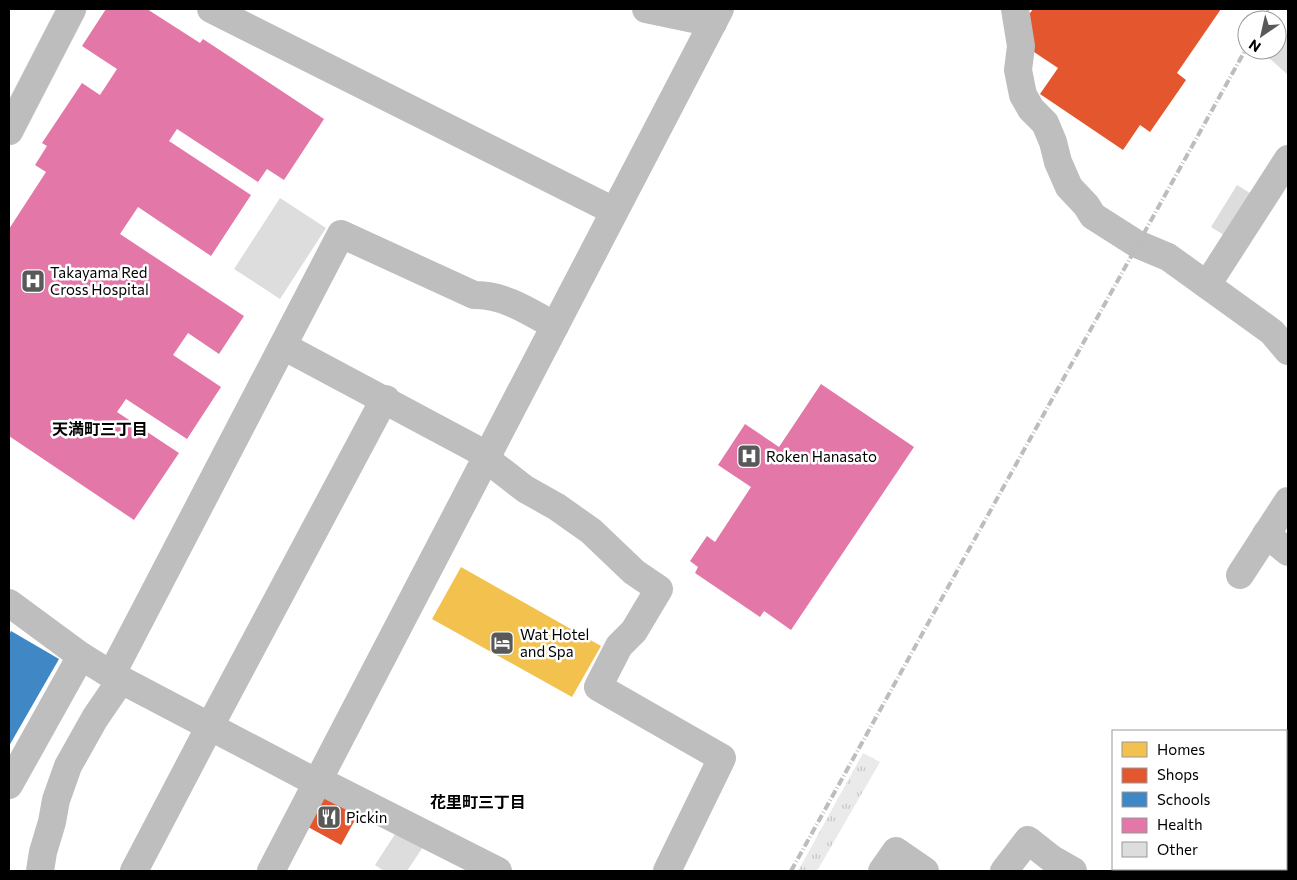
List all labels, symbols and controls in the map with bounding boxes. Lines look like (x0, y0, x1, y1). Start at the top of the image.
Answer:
north arrow (1237, 10, 1287, 60)
text: N (1245, 36, 1264, 56)
place label: Takayama Red Cross Hospital (50, 263, 149, 298)
hospital icon: Takayama Red Cross Hospital (20, 268, 46, 294)
district label: 天満町三丁目 (52, 419, 148, 438)
hospital icon: Roken Hanasato (736, 443, 762, 469)
place label: Roken Hanasato (766, 447, 877, 465)
place label: Wat Hotel and Spa (520, 625, 589, 660)
hotel icon: Wat Hotel and Spa (489, 630, 515, 656)
legend (1112, 730, 1287, 870)
text: Homes (1157, 740, 1205, 758)
text: Shops (1157, 765, 1199, 783)
text: Schools (1157, 790, 1211, 808)
district label: 花里町三丁目 (430, 792, 526, 811)
restaurant icon: Pickin (316, 804, 342, 830)
place label: Pickin (346, 808, 387, 826)
text: Health (1157, 815, 1203, 833)
text: Other (1157, 840, 1198, 858)

